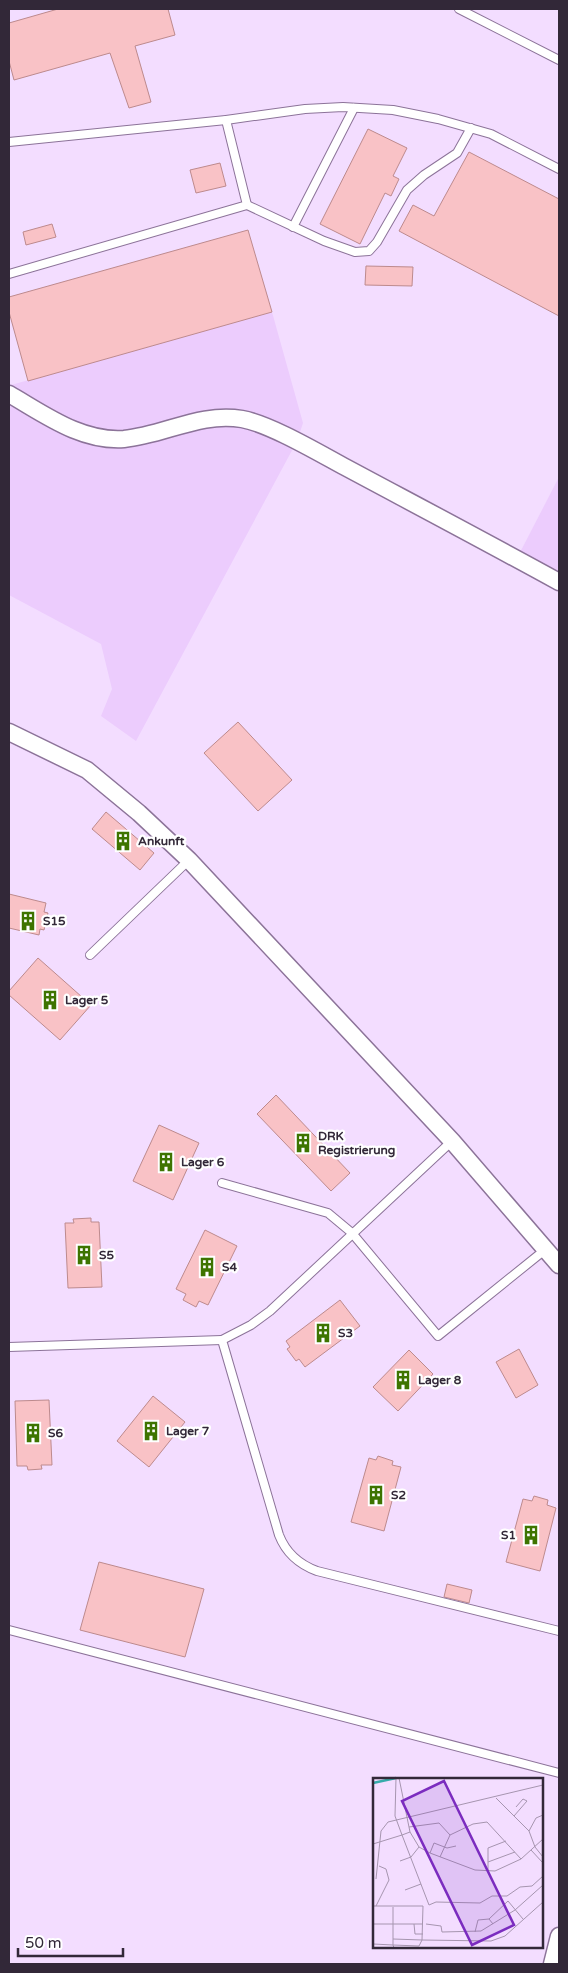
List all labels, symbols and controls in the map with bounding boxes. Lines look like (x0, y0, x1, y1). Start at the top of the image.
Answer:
building icon: Ankunft (112, 830, 134, 852)
place label: Ankunft (138, 834, 185, 848)
building icon: S15 (17, 910, 39, 932)
place label: S15 (43, 914, 66, 928)
building icon: Lager 5 (39, 989, 61, 1011)
place label: Lager 5 (65, 993, 109, 1008)
place label: DRK Registrierung (318, 1129, 395, 1158)
building icon: DRK Registrierung (292, 1132, 314, 1154)
building icon: Lager 6 (155, 1151, 177, 1173)
place label: Lager 6 (181, 1155, 225, 1170)
building icon: S5 (73, 1244, 95, 1266)
place label: S5 (99, 1248, 114, 1262)
building icon: S4 (196, 1256, 218, 1278)
place label: S4 (222, 1260, 237, 1274)
building icon: S3 (312, 1322, 334, 1344)
place label: S3 (338, 1326, 353, 1340)
building icon: Lager 8 (392, 1369, 414, 1391)
place label: Lager 8 (418, 1373, 462, 1388)
building icon: Lager 7 (140, 1420, 162, 1442)
building icon: S6 (22, 1422, 44, 1444)
place label: Lager 7 (166, 1424, 210, 1439)
place label: S6 (48, 1426, 63, 1440)
building icon: S2 (365, 1484, 387, 1506)
place label: S2 (391, 1488, 406, 1502)
building icon: S1 (520, 1524, 542, 1546)
place label: S1 (501, 1528, 516, 1542)
inset map (373, 1778, 543, 1948)
scale bar (18, 1926, 122, 1958)
text: 50 m (25, 1934, 62, 1952)

